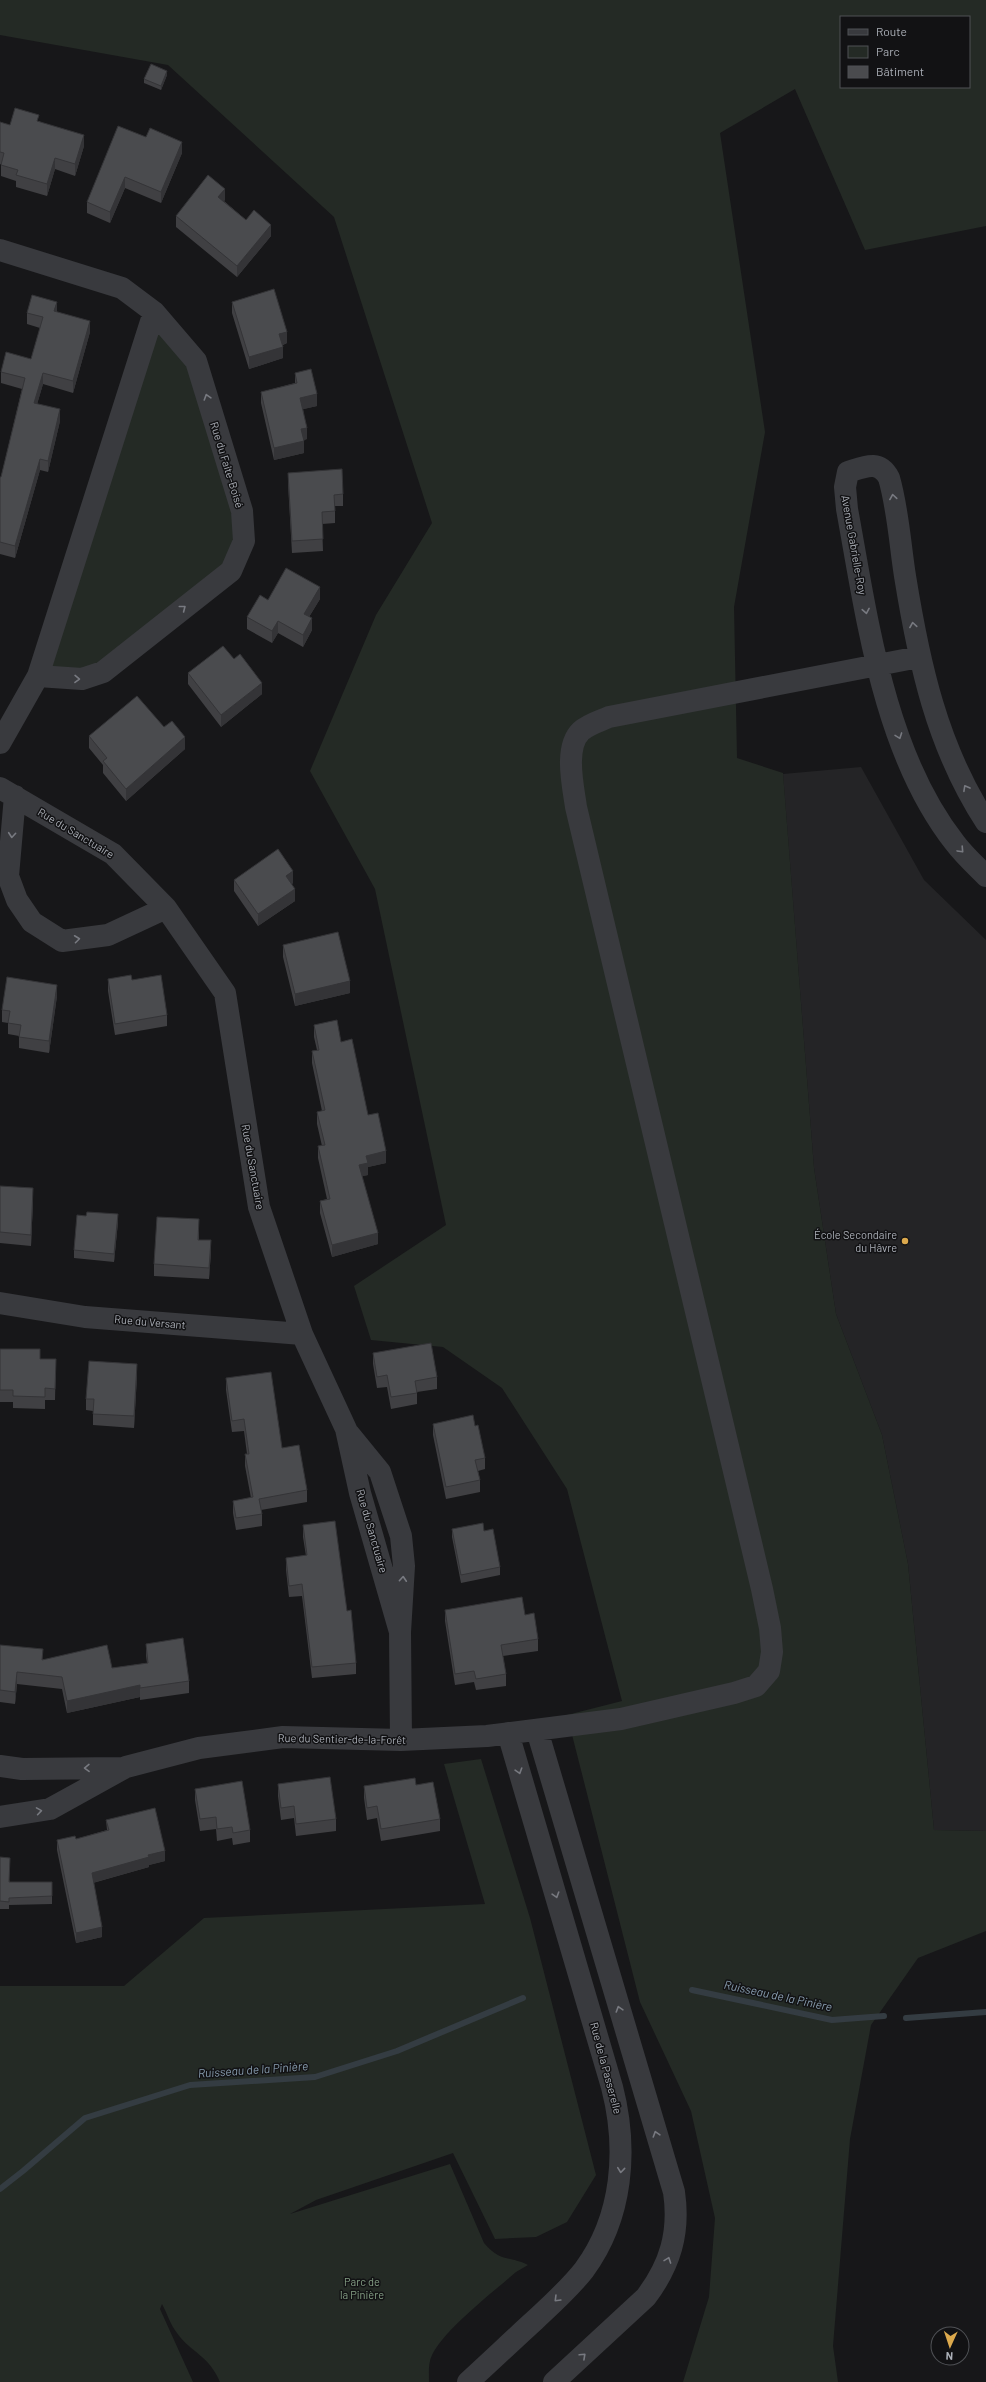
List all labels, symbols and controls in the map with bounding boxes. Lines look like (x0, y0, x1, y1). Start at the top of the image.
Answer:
legend (840, 16, 970, 88)
text: Route (876, 24, 907, 38)
text: Parc (876, 44, 900, 58)
text: Bâtiment (876, 64, 924, 78)
one-way arrow (203, 394, 212, 401)
street label: Rue du Faîte-Boisé (208, 420, 247, 510)
street label: Avenue Gabrielle-Roy (839, 494, 870, 596)
one-way arrow (889, 494, 898, 500)
one-way arrow (179, 606, 186, 613)
one-way arrow (861, 608, 869, 614)
one-way arrow (909, 622, 918, 629)
one-way arrow (74, 674, 80, 683)
one-way arrow (895, 733, 903, 740)
one-way arrow (963, 785, 970, 793)
street label: Rue du Sanctuaire (36, 805, 117, 860)
one-way arrow (7, 832, 16, 838)
one-way arrow (956, 845, 964, 853)
one-way arrow (74, 935, 80, 944)
street label: Rue du Sanctuaire (240, 1123, 267, 1211)
place label: École Secondaire du Hâvre (814, 1228, 897, 1254)
marker: École Secondaire du Hâvre (900, 1236, 910, 1246)
street label: Rue du Versant (114, 1312, 186, 1331)
street label: Rue du Sanctuaire (354, 1487, 391, 1574)
one-way arrow (399, 1576, 408, 1582)
street label: Rue du Sentier-de-la-Forêt (278, 1731, 406, 1746)
one-way arrow (84, 1764, 90, 1772)
one-way arrow (514, 1767, 523, 1774)
one-way arrow (35, 1807, 42, 1816)
one-way arrow (551, 1891, 560, 1898)
water label: Ruisseau de la Pinière (723, 1977, 834, 2013)
one-way arrow (615, 2006, 624, 2013)
street label: Rue de la Passerelle (588, 2021, 625, 2115)
water label: Ruisseau de la Pinière (197, 2058, 309, 2080)
one-way arrow (652, 2131, 661, 2138)
one-way arrow (617, 2167, 626, 2173)
one-way arrow (664, 2257, 672, 2264)
park label: Parc de la Pinière (340, 2275, 384, 2301)
one-way arrow (554, 2294, 562, 2302)
north arrow (930, 2326, 970, 2366)
text: N (945, 2350, 953, 2363)
one-way arrow (578, 2353, 585, 2360)

